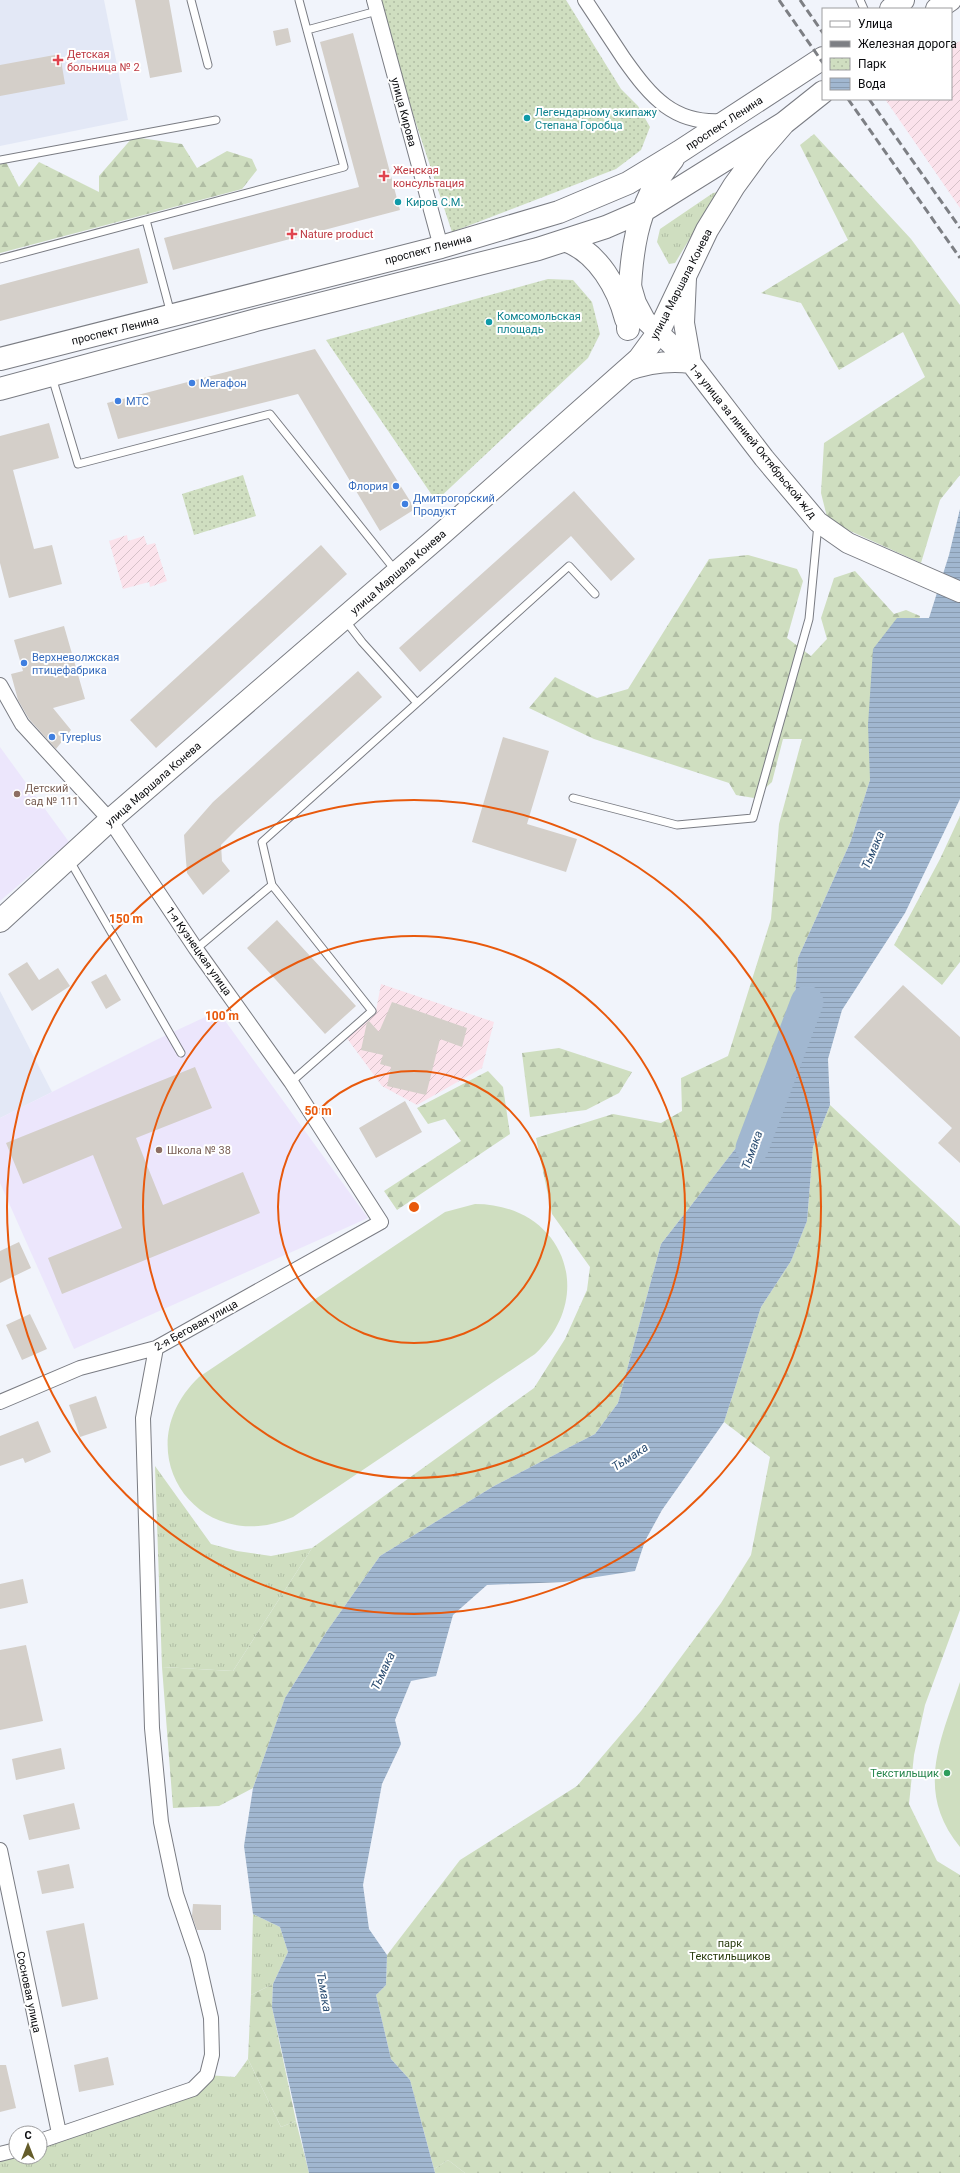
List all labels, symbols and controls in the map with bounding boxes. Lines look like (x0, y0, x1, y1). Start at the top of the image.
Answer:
legend (822, 8, 952, 100)
text: Улица (858, 17, 893, 31)
text: Железная дорога (858, 37, 957, 51)
place label: Детская больница № 2 (67, 48, 140, 74)
marker: Детская больница № 2 (52, 54, 64, 66)
text: Парк (858, 57, 887, 71)
street label: улица Кирова (388, 76, 419, 148)
text: Вода (858, 77, 886, 91)
street label: проспект Ленина (683, 94, 765, 153)
place label: Легендарному экипажу Степана Горобца (535, 106, 658, 132)
marker: Легендарному экипажу Степана Горобца (522, 113, 532, 123)
place label: Женская консультация (393, 164, 464, 190)
marker: Женская консультация (378, 170, 390, 182)
place label: Киров С.М. (406, 196, 463, 209)
marker: Киров С.М. (393, 197, 403, 207)
street label: улица Маршала Конева (648, 227, 715, 342)
place label: Nature product (300, 228, 374, 241)
marker: Nature product (287, 229, 297, 239)
street label: проспект Ленина (383, 232, 473, 267)
place label: Комсомольская площадь (497, 310, 581, 336)
street label: проспект Ленина (70, 313, 160, 348)
marker: Комсомольская площадь (484, 317, 494, 327)
street label: 1-я улица за линией Октябрьской ж/д (686, 361, 819, 521)
place label: Мегафон (200, 377, 247, 390)
marker: Мегафон (187, 378, 197, 388)
place label: МТС (126, 395, 149, 408)
marker: МТС (113, 396, 123, 406)
place label: Флория (348, 480, 388, 493)
marker: Флория (391, 481, 401, 491)
place label: Дмитрогорский Продукт (413, 492, 495, 518)
marker: Дмитрогорский Продукт (400, 499, 410, 509)
street label: улица Маршала Конева (348, 527, 449, 617)
place label: Верхневолжская птицефабрика (32, 651, 119, 677)
marker: Верхневолжская птицефабрика (19, 658, 29, 668)
place label: Tyreplus (60, 731, 102, 744)
marker: Tyreplus (47, 732, 57, 742)
street label: улица Маршала Конева (103, 739, 204, 829)
place label: Детский сад № 111 (25, 782, 79, 808)
marker: Детский сад № 111 (12, 789, 22, 799)
water label: Тьмака (859, 829, 887, 871)
street label: 1-я Кузнецкая улица (163, 904, 234, 998)
text: 150 m (109, 912, 143, 926)
text: 100 m (205, 1009, 239, 1023)
text: 50 m (304, 1104, 332, 1118)
water label: Тьмака (739, 1129, 765, 1171)
place label: Школа № 38 (167, 1144, 231, 1157)
marker: Школа № 38 (154, 1145, 164, 1155)
centre of rings (407, 1200, 421, 1214)
street label: 2-я Беговая улица (153, 1297, 240, 1354)
water label: Тьмака (609, 1440, 651, 1474)
water label: Тьмака (368, 1650, 398, 1692)
place label: Текстильщик (870, 1767, 939, 1780)
marker: Текстильщик (942, 1768, 952, 1778)
park label: парк Текстильщиков (689, 1937, 771, 1963)
street label: Сосновая улица (14, 1950, 44, 2034)
water label: Тьмака (314, 1971, 334, 2013)
north arrow (8, 2125, 48, 2165)
text: С (24, 2129, 32, 2142)

